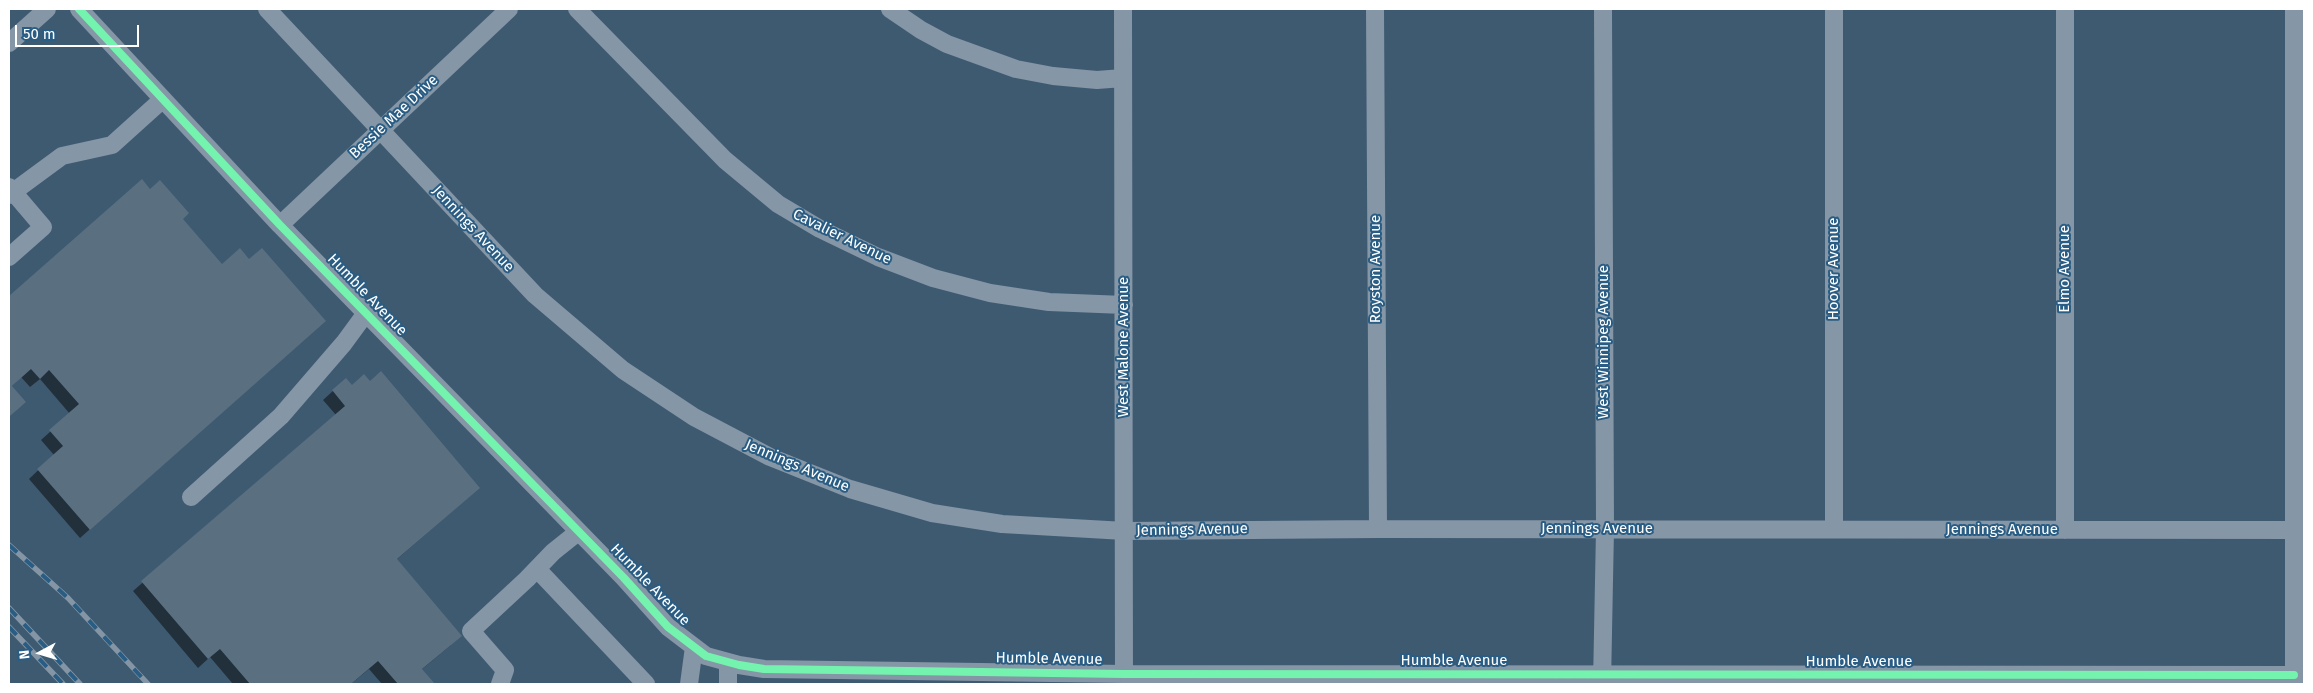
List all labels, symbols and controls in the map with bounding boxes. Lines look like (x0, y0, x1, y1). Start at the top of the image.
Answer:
scale bar (18, 15, 141, 47)
text: 50 m (23, 25, 56, 43)
street label: Bessie Mae Drive (346, 71, 442, 163)
street label: Jennings Avenue (428, 182, 518, 276)
street label: Cavalier Avenue (790, 205, 894, 269)
street label: Royston Avenue (1367, 215, 1385, 323)
street label: Hoover Avenue (1825, 218, 1843, 320)
street label: Elmo Avenue (2056, 225, 2074, 313)
street label: Humble Avenue (323, 250, 411, 340)
street label: West Winnipeg Avenue (1595, 265, 1613, 419)
street label: West Malone Avenue (1115, 277, 1133, 417)
street label: Jennings Avenue (742, 436, 852, 496)
street label: Jennings Avenue (1136, 520, 1248, 540)
street label: Jennings Avenue (1541, 520, 1653, 538)
street label: Jennings Avenue (1946, 521, 2058, 539)
street label: Humble Avenue (606, 540, 694, 630)
north arrow (15, 628, 65, 678)
text: N (16, 649, 34, 660)
street label: Humble Avenue (995, 649, 1103, 669)
street label: Humble Avenue (1401, 652, 1507, 670)
street label: Humble Avenue (1806, 653, 1912, 671)

